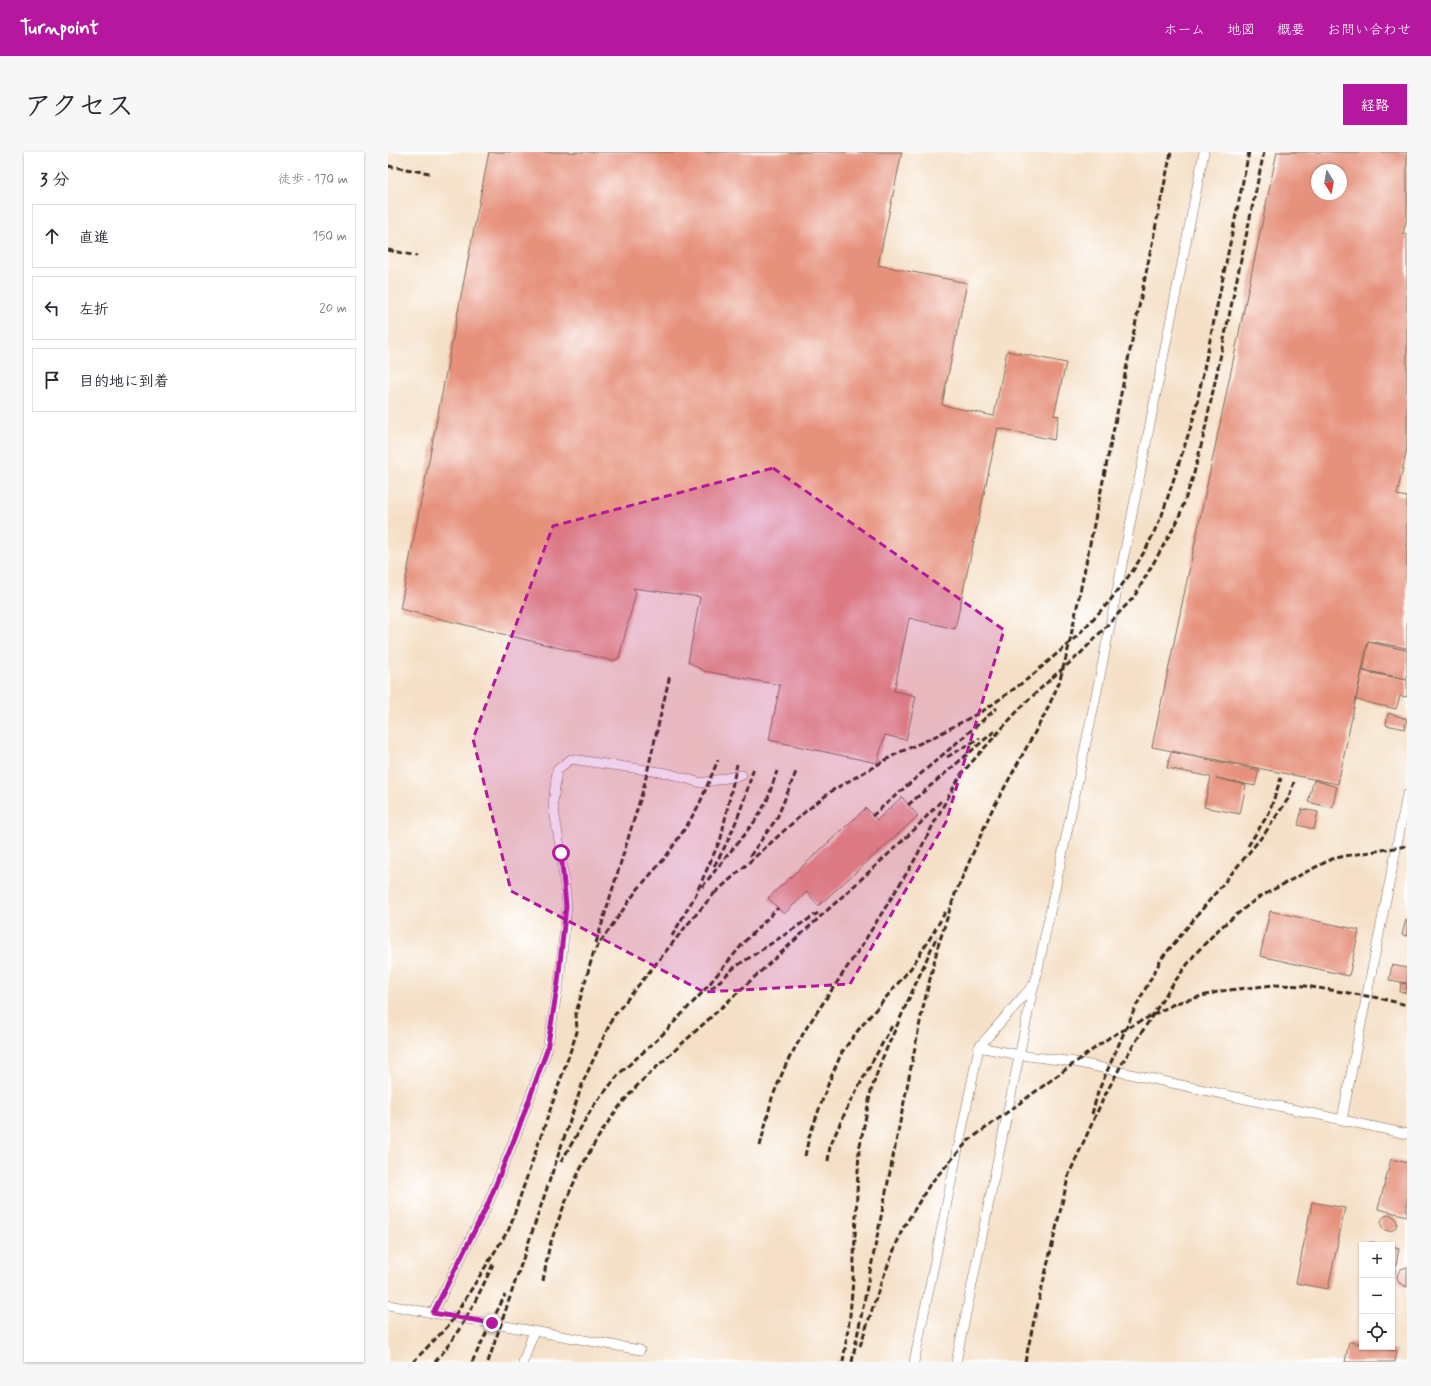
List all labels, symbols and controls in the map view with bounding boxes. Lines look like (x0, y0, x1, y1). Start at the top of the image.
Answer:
text: Turnpoint (20, 16, 99, 41)
text: ホーム (1164, 21, 1205, 39)
text: 地図 (1227, 21, 1255, 39)
text: 概要 (1277, 21, 1305, 39)
text: お問い合わせ (1327, 21, 1411, 39)
button: 経路 (1343, 84, 1407, 125)
text: アクセス (24, 89, 134, 126)
north arrow (1311, 164, 1347, 200)
text: 3 分 (40, 169, 69, 191)
text: 徒歩 · 170 m (278, 171, 348, 188)
icon: ahead (41, 225, 63, 247)
text: 直進 (79, 228, 109, 248)
text: 150 m (313, 228, 347, 245)
icon: left (41, 297, 63, 319)
text: 左折 (79, 300, 109, 320)
text: 20 m (319, 300, 347, 317)
icon: arrive (41, 369, 63, 391)
text: 目的地に到着 (79, 372, 169, 392)
route start (552, 844, 570, 862)
map controls (1359, 1242, 1395, 1350)
button: + (1359, 1242, 1395, 1278)
button: − (1359, 1278, 1395, 1314)
route end (483, 1314, 501, 1332)
button: locate (1359, 1314, 1395, 1350)

